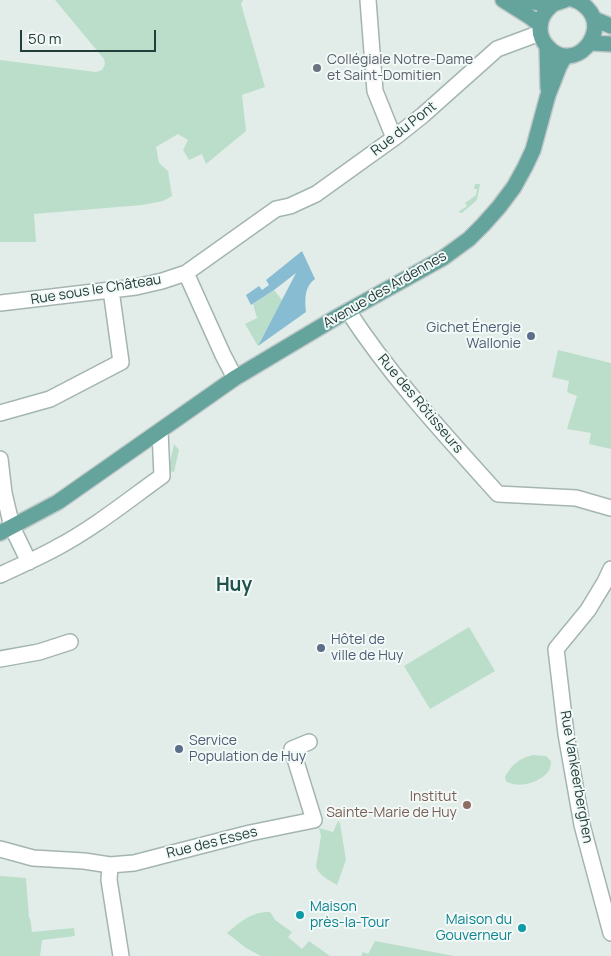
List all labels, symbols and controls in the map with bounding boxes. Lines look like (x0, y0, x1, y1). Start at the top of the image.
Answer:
scale bar (22, 20, 159, 52)
text: 50 m (28, 28, 62, 49)
place label: Collégiale Notre-Dame et Saint-Domitien (327, 52, 473, 84)
marker: Collégiale Notre-Dame et Saint-Domitien (311, 62, 323, 74)
street label: Rue du Pont (368, 98, 440, 160)
street label: Avenue des Ardennes (320, 248, 450, 332)
street label: Rue sous le Château (29, 271, 163, 309)
place label: Gichet Énergie Wallonie (426, 320, 521, 352)
marker: Gichet Énergie Wallonie (525, 330, 537, 342)
street label: Rue des Rôtisseurs (374, 351, 466, 457)
district label: Huy (216, 575, 252, 597)
place label: Hôtel de ville de Huy (331, 632, 403, 664)
marker: Hôtel de ville de Huy (315, 642, 327, 654)
street label: Rue Vankeerberghen (556, 709, 596, 845)
place label: Service Population de Huy (189, 733, 306, 766)
marker: Service Population de Huy (173, 743, 185, 755)
place label: Institut Sainte-Marie de Huy (326, 789, 457, 822)
marker: Institut Sainte-Marie de Huy (461, 799, 473, 811)
street label: Rue des Esses (165, 824, 259, 862)
place label: Maison près-la-Tour (310, 899, 389, 932)
marker: Maison près-la-Tour (294, 909, 306, 921)
place label: Maison du Gouverneur (436, 912, 512, 944)
marker: Maison du Gouverneur (516, 922, 528, 934)

